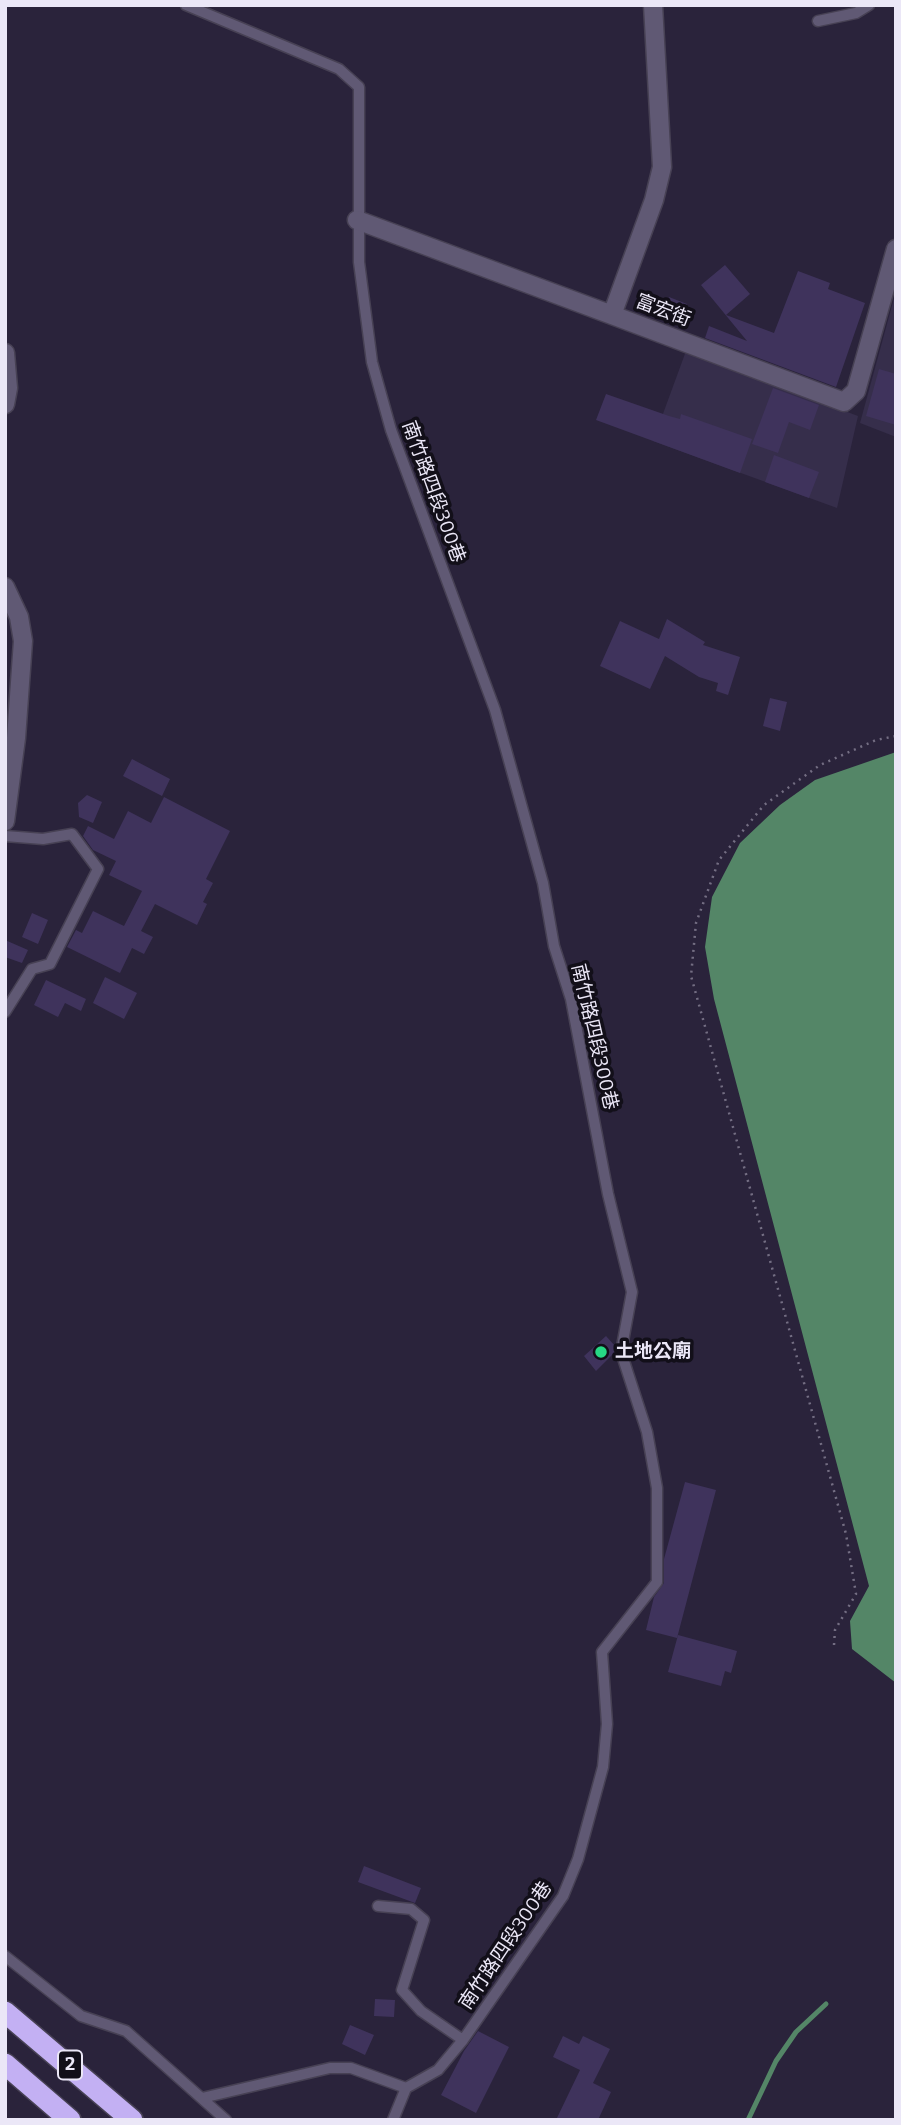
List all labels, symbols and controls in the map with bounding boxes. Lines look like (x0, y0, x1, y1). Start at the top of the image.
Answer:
street label: 富宏街 (632, 290, 694, 332)
street label: 南竹路四段300巷 (397, 418, 469, 566)
street label: 南竹路四段300巷 (566, 962, 622, 1112)
place label: 土地公廟 (615, 1341, 691, 1363)
marker: 土地公廟 (593, 1344, 609, 1360)
street label: 南竹路四段300巷 (455, 1878, 557, 2014)
road number: 2 (58, 2050, 82, 2080)

